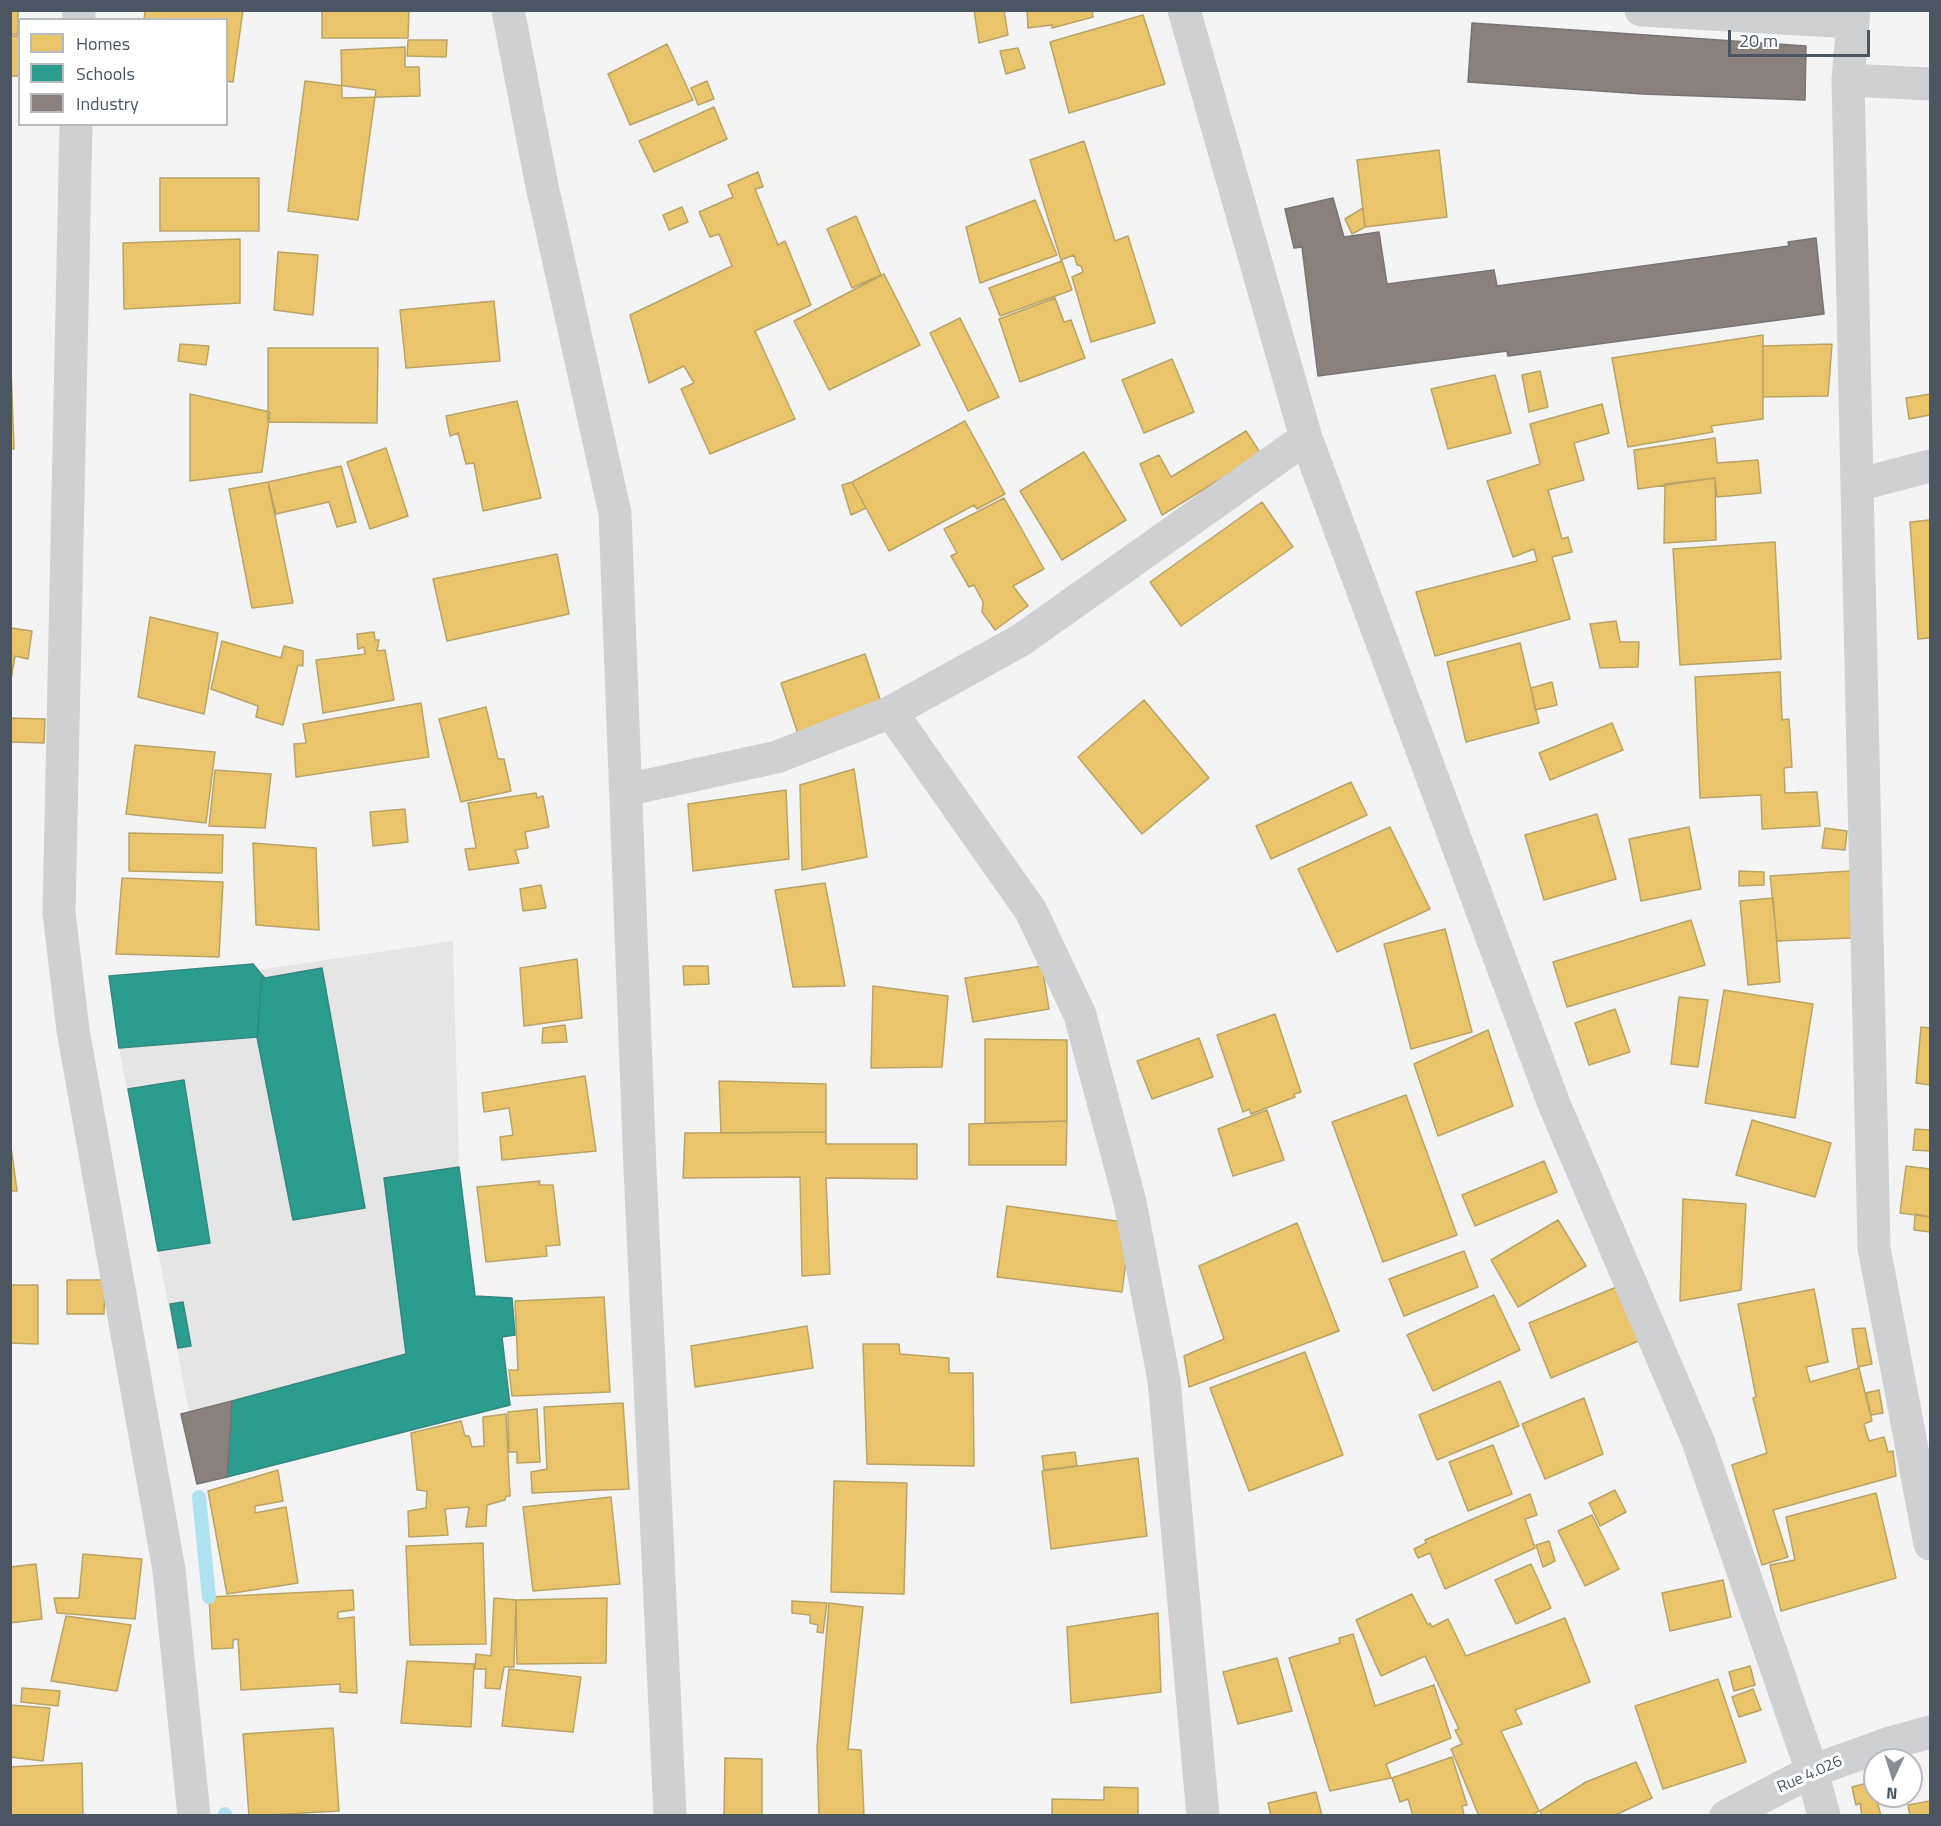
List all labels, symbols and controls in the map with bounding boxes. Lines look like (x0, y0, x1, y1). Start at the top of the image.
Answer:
legend (18, 18, 228, 126)
scale bar (1731, 18, 1874, 56)
text: 20 m (1739, 27, 1778, 54)
text: Homes (76, 30, 130, 57)
text: Schools (76, 60, 135, 87)
text: Industry (76, 90, 139, 117)
north arrow (1863, 1748, 1923, 1808)
street label: Rue 4.026 (1774, 1752, 1846, 1798)
text: N (1886, 1782, 1898, 1806)

